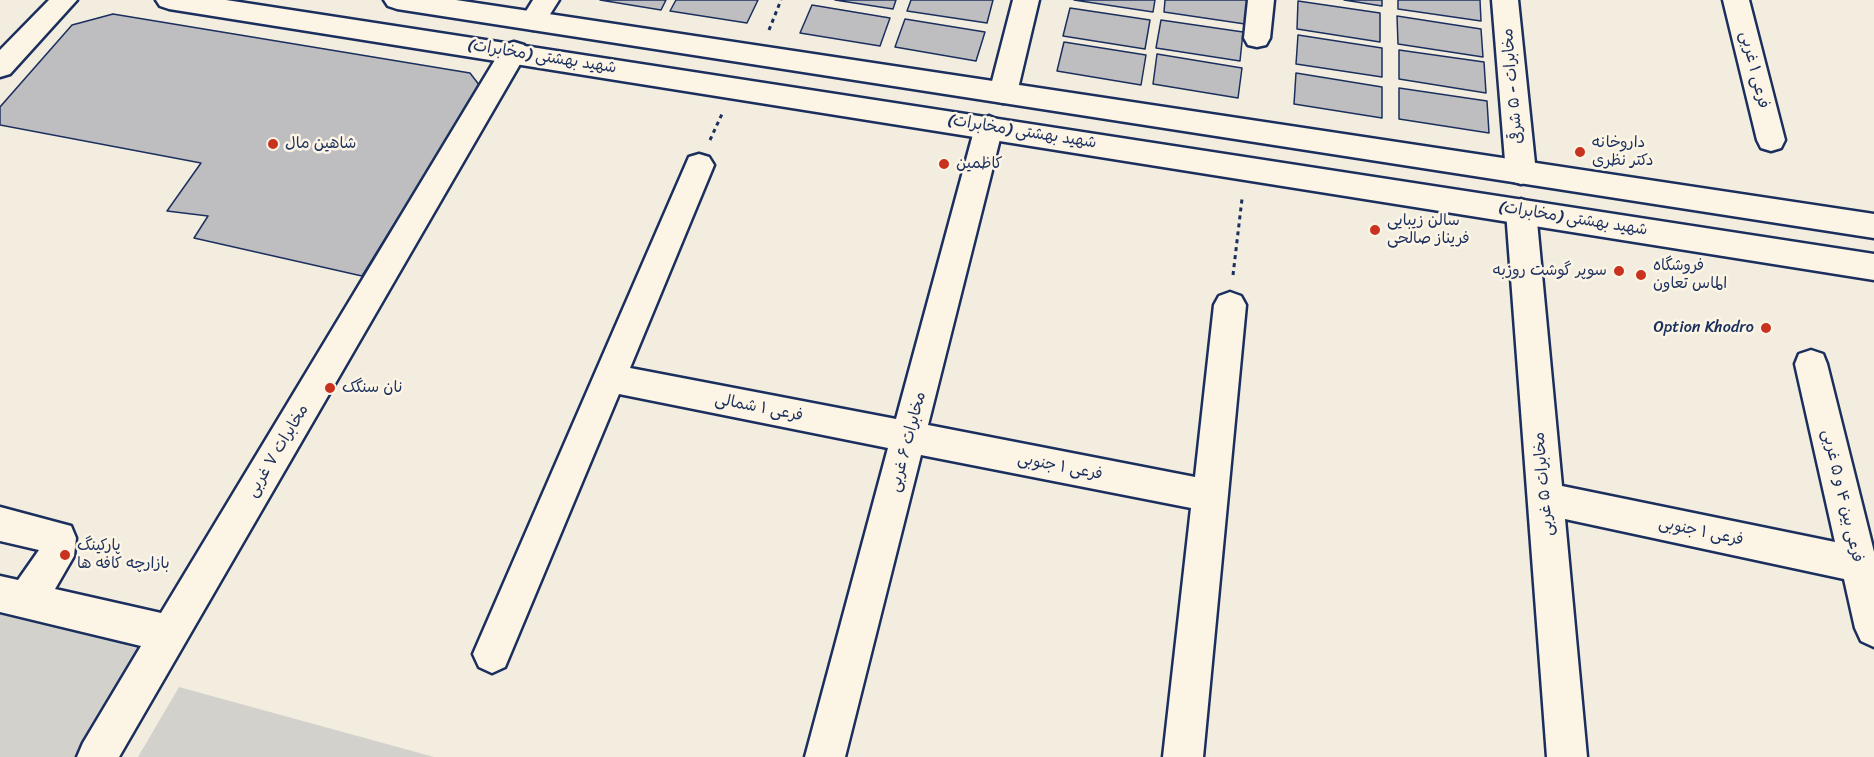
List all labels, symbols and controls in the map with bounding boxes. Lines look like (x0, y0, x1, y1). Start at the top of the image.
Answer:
street label: مخابرات - ۵ شرقی (1498, 27, 1528, 145)
street label: فرعی ۱ غربی (1735, 30, 1773, 110)
street label: شهید بهشتی (مخابرات) (466, 36, 618, 78)
street label: شهید بهشتی (مخابرات) (946, 111, 1098, 153)
place label: داروخانه دکتر نظری (1592, 133, 1653, 171)
place label: شاهین مال (285, 134, 356, 154)
marker: شاهین مال (266, 137, 280, 151)
marker: داروخانه دکتر نظری (1573, 145, 1587, 159)
place label: کاظمین (956, 154, 1003, 174)
marker: کاظمین (937, 157, 951, 171)
street label: شهید بهشتی (مخابرات) (1497, 198, 1649, 240)
place label: سالن زیبایی فریناز صالحی (1387, 211, 1470, 249)
marker: سالن زیبایی فریناز صالحی (1368, 223, 1382, 237)
place label: فروشگاه الماس تعاون (1653, 256, 1727, 294)
place label: سوپر گوشت روزبه (1492, 261, 1607, 281)
marker: سوپر گوشت روزبه (1612, 264, 1626, 278)
marker: فروشگاه الماس تعاون (1634, 268, 1648, 282)
place label: Option Khodro (1653, 318, 1754, 338)
marker: Option Khodro (1759, 321, 1773, 335)
place label: نان سنگک (342, 378, 402, 398)
marker: نان سنگک (323, 381, 337, 395)
street label: فرعی ۱ شمالی (713, 390, 805, 426)
street label: مخابرات ۶ غربی (885, 390, 931, 494)
street label: مخابرات ۷ غربی (243, 401, 313, 501)
street label: فرعی بین ۴ و ۵ غربی (1817, 428, 1867, 564)
street label: مخابرات ۵ غربی (1530, 431, 1558, 537)
street label: فرعی ۱ جنوبی (1016, 449, 1104, 485)
street label: فرعی ۱ جنوبی (1657, 514, 1745, 550)
place label: پارکینگ بازارچه کافه ها (77, 536, 170, 574)
marker: پارکینگ بازارچه کافه ها (58, 548, 72, 562)

